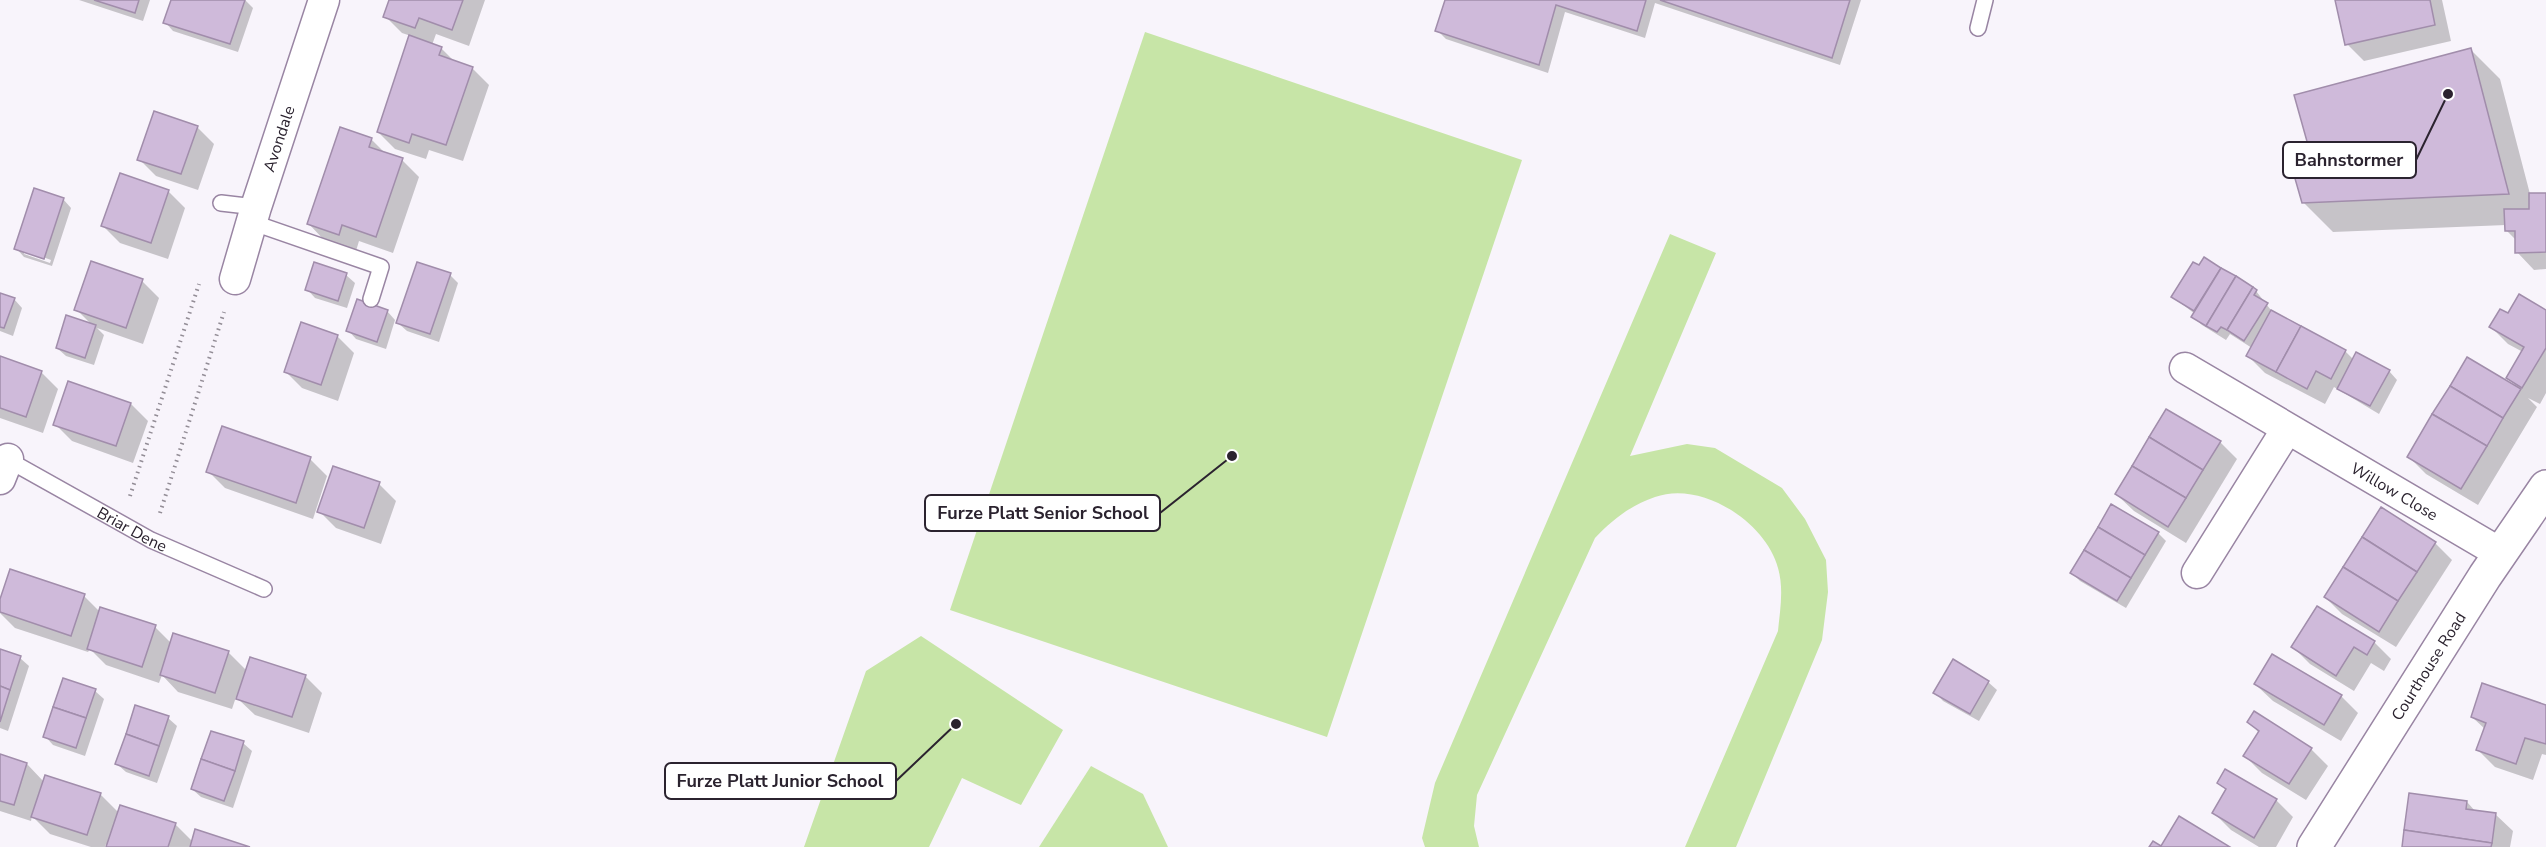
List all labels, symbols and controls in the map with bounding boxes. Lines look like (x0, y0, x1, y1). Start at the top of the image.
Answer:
street label: Avondale (258, 103, 301, 175)
callout: Bahnstormer (2283, 142, 2416, 178)
text: Bahnstormer (2295, 148, 2403, 172)
street label: Willow Close (2346, 458, 2442, 526)
callout: Furze Platt Senior School (925, 495, 1160, 531)
text: Furze Platt Senior School (937, 501, 1149, 525)
street label: Briar Dene (93, 502, 170, 558)
street label: Courthouse Road (2387, 608, 2472, 725)
callout: Furze Platt Junior School (665, 763, 896, 799)
text: Furze Platt Junior School (677, 769, 884, 793)

